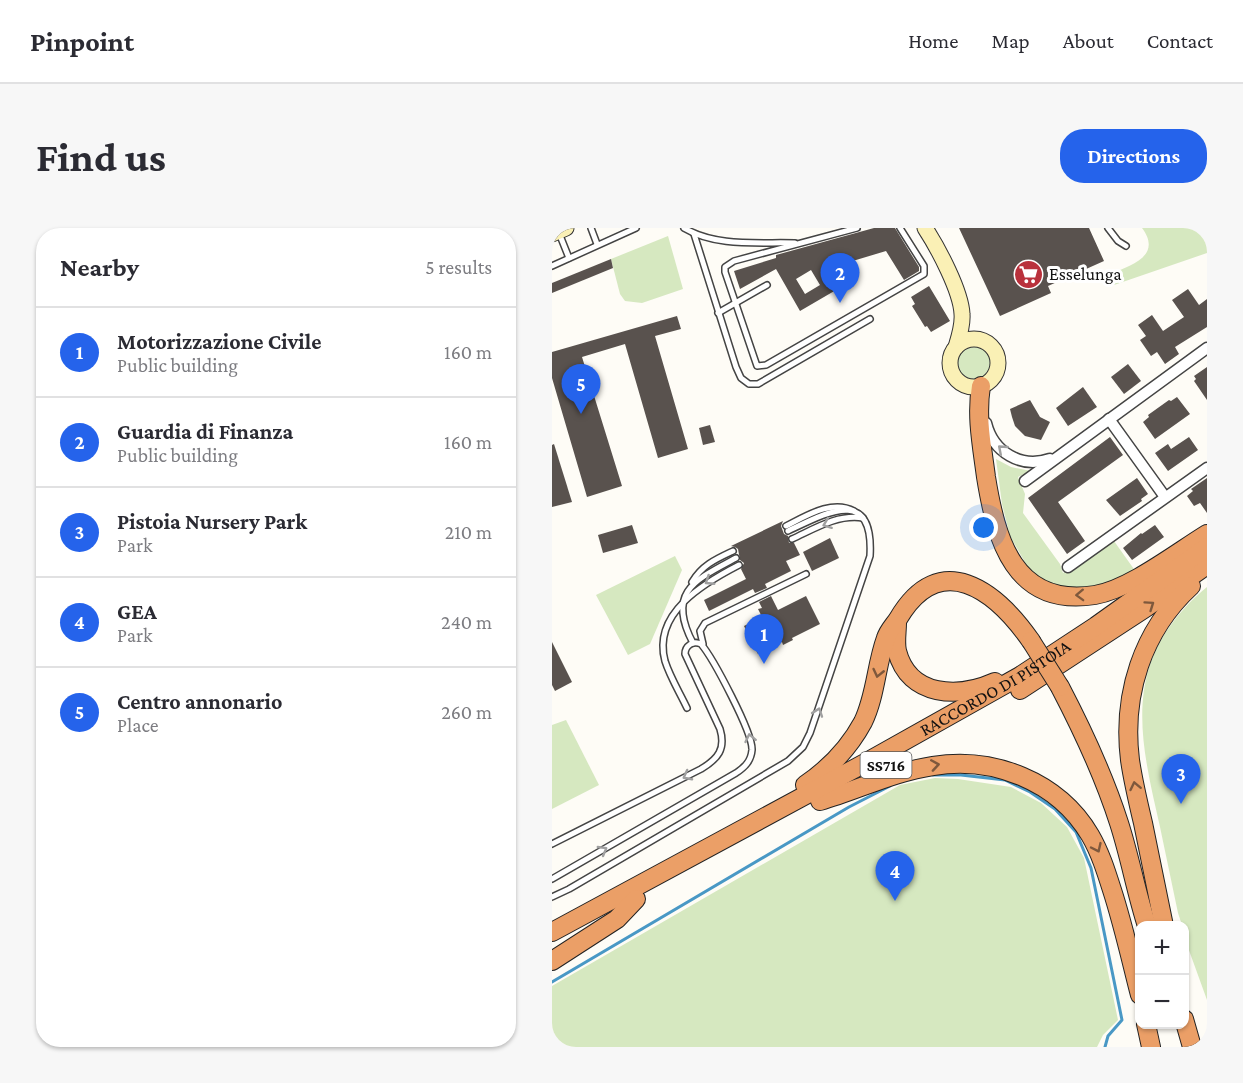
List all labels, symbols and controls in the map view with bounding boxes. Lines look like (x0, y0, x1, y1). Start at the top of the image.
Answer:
text: Pinpoint (30, 26, 134, 57)
text: Home (908, 29, 958, 53)
text: Map (991, 29, 1030, 53)
text: About (1063, 29, 1114, 53)
text: Contact (1147, 29, 1213, 53)
button: Directions (1060, 129, 1207, 183)
text: Find us (36, 133, 166, 180)
text: Nearby (60, 253, 139, 282)
pin: 2 (820, 254, 860, 303)
text: 5 results (425, 256, 492, 278)
supermarket icon: Esselunga (1012, 258, 1044, 290)
place label: Esselunga (1049, 264, 1122, 284)
text: Motorizzazione Civile (117, 329, 321, 354)
text: 1 (76, 341, 83, 363)
text: 160 m (444, 341, 492, 363)
text: Public building (117, 354, 238, 376)
pin: 5 (561, 364, 600, 414)
text: Guardia di Finanza (117, 419, 293, 444)
text: 2 (74, 431, 85, 453)
text: 160 m (444, 431, 492, 453)
text: Public building (117, 444, 238, 466)
one-way arrow (998, 445, 1009, 456)
text: Pistoia Nursery Park (117, 509, 307, 534)
your location (969, 513, 998, 542)
one-way arrow (822, 516, 833, 529)
text: 3 (75, 521, 84, 543)
text: 210 m (445, 521, 492, 543)
text: Park (117, 534, 153, 556)
one-way arrow (705, 574, 715, 586)
one-way arrow (1076, 589, 1085, 602)
text: GEA (117, 599, 157, 624)
one-way arrow (1143, 601, 1154, 612)
text: 4 (74, 611, 85, 633)
text: 240 m (441, 611, 492, 633)
pin: 1 (744, 614, 784, 664)
text: Park (117, 624, 153, 646)
street label: RACCORDO DI PISTOIA (917, 635, 1075, 740)
one-way arrow (872, 667, 885, 677)
text: Centro annonario (117, 689, 282, 714)
text: 5 (75, 701, 84, 723)
text: 260 m (441, 701, 492, 723)
one-way arrow (810, 707, 823, 718)
text: Place (117, 714, 159, 736)
one-way arrow (744, 734, 757, 744)
road number: SS716 (860, 752, 912, 778)
pin: 3 (1162, 754, 1200, 804)
one-way arrow (931, 760, 940, 772)
one-way arrow (683, 769, 693, 780)
one-way arrow (1129, 781, 1142, 791)
one-way arrow (1089, 842, 1101, 853)
one-way arrow (597, 846, 607, 857)
pin: 4 (876, 852, 914, 901)
map controls (1135, 921, 1189, 1029)
button: + (1135, 921, 1189, 975)
button: − (1135, 975, 1189, 1029)

